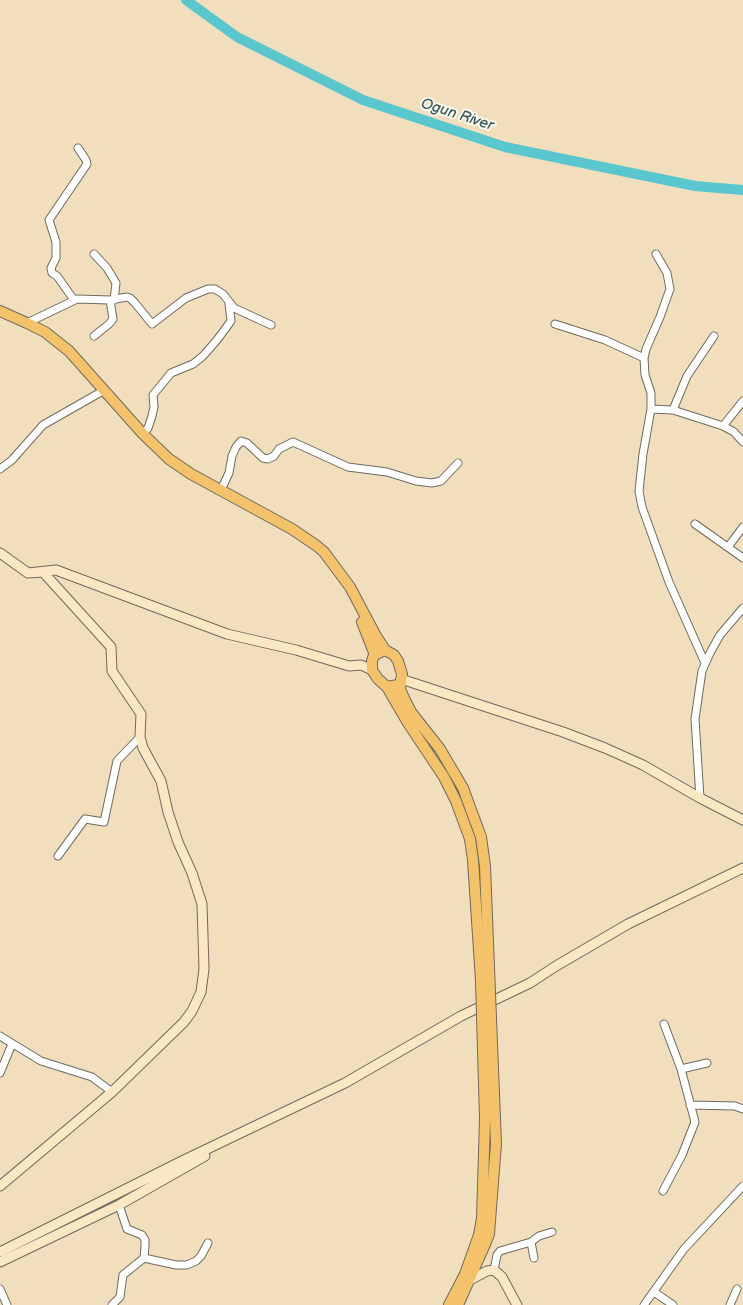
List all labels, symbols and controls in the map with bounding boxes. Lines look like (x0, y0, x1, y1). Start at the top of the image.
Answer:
water label: Ogun River (418, 95, 496, 135)

